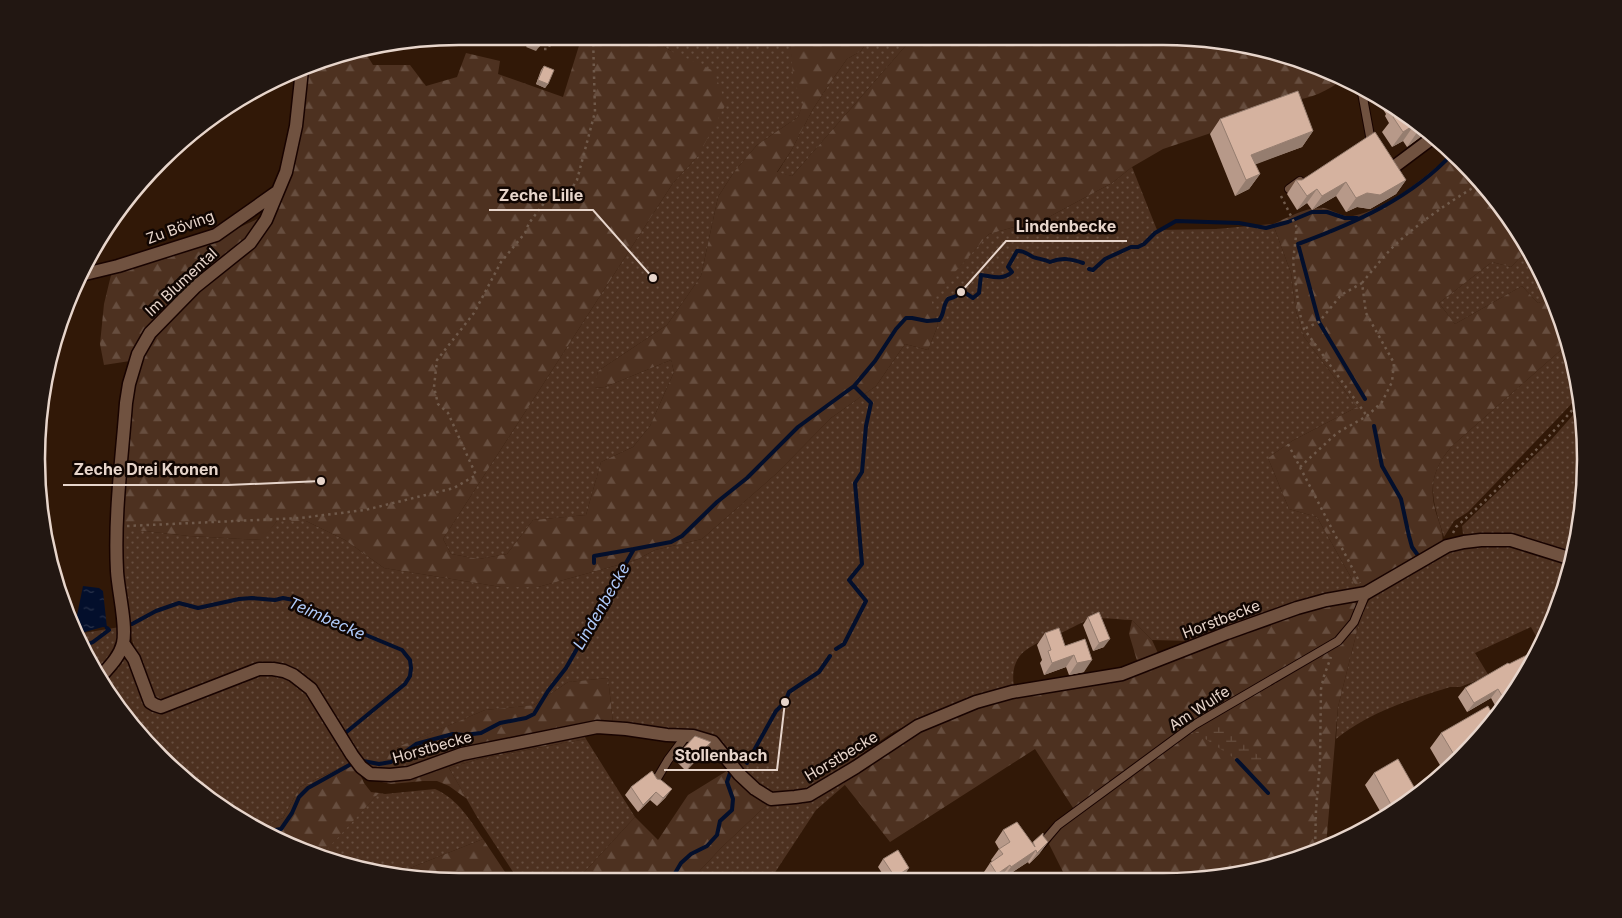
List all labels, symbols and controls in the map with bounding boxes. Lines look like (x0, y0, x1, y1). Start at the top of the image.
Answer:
callout: Zeche Lilie (489, 179, 593, 210)
text: Zeche Lilie (499, 185, 583, 205)
street label: Zu Böving (143, 206, 217, 248)
callout: Lindenbecke (1006, 210, 1127, 241)
text: Lindenbecke (1016, 216, 1116, 236)
street label: Im Blumental (141, 244, 221, 320)
callout: Zeche Drei Kronen (63, 454, 228, 485)
text: Zeche Drei Kronen (73, 459, 219, 479)
water label: Lindenbecke (568, 559, 634, 653)
water label: Teimbecke (285, 592, 369, 644)
street label: Horstbecke (1179, 595, 1263, 643)
street label: Am Wulfe (1165, 681, 1233, 735)
street label: Horstbecke (390, 727, 474, 767)
street label: Horstbecke (801, 727, 881, 785)
callout: Stollenbach (664, 739, 777, 770)
text: Stollenbach (674, 745, 768, 765)

